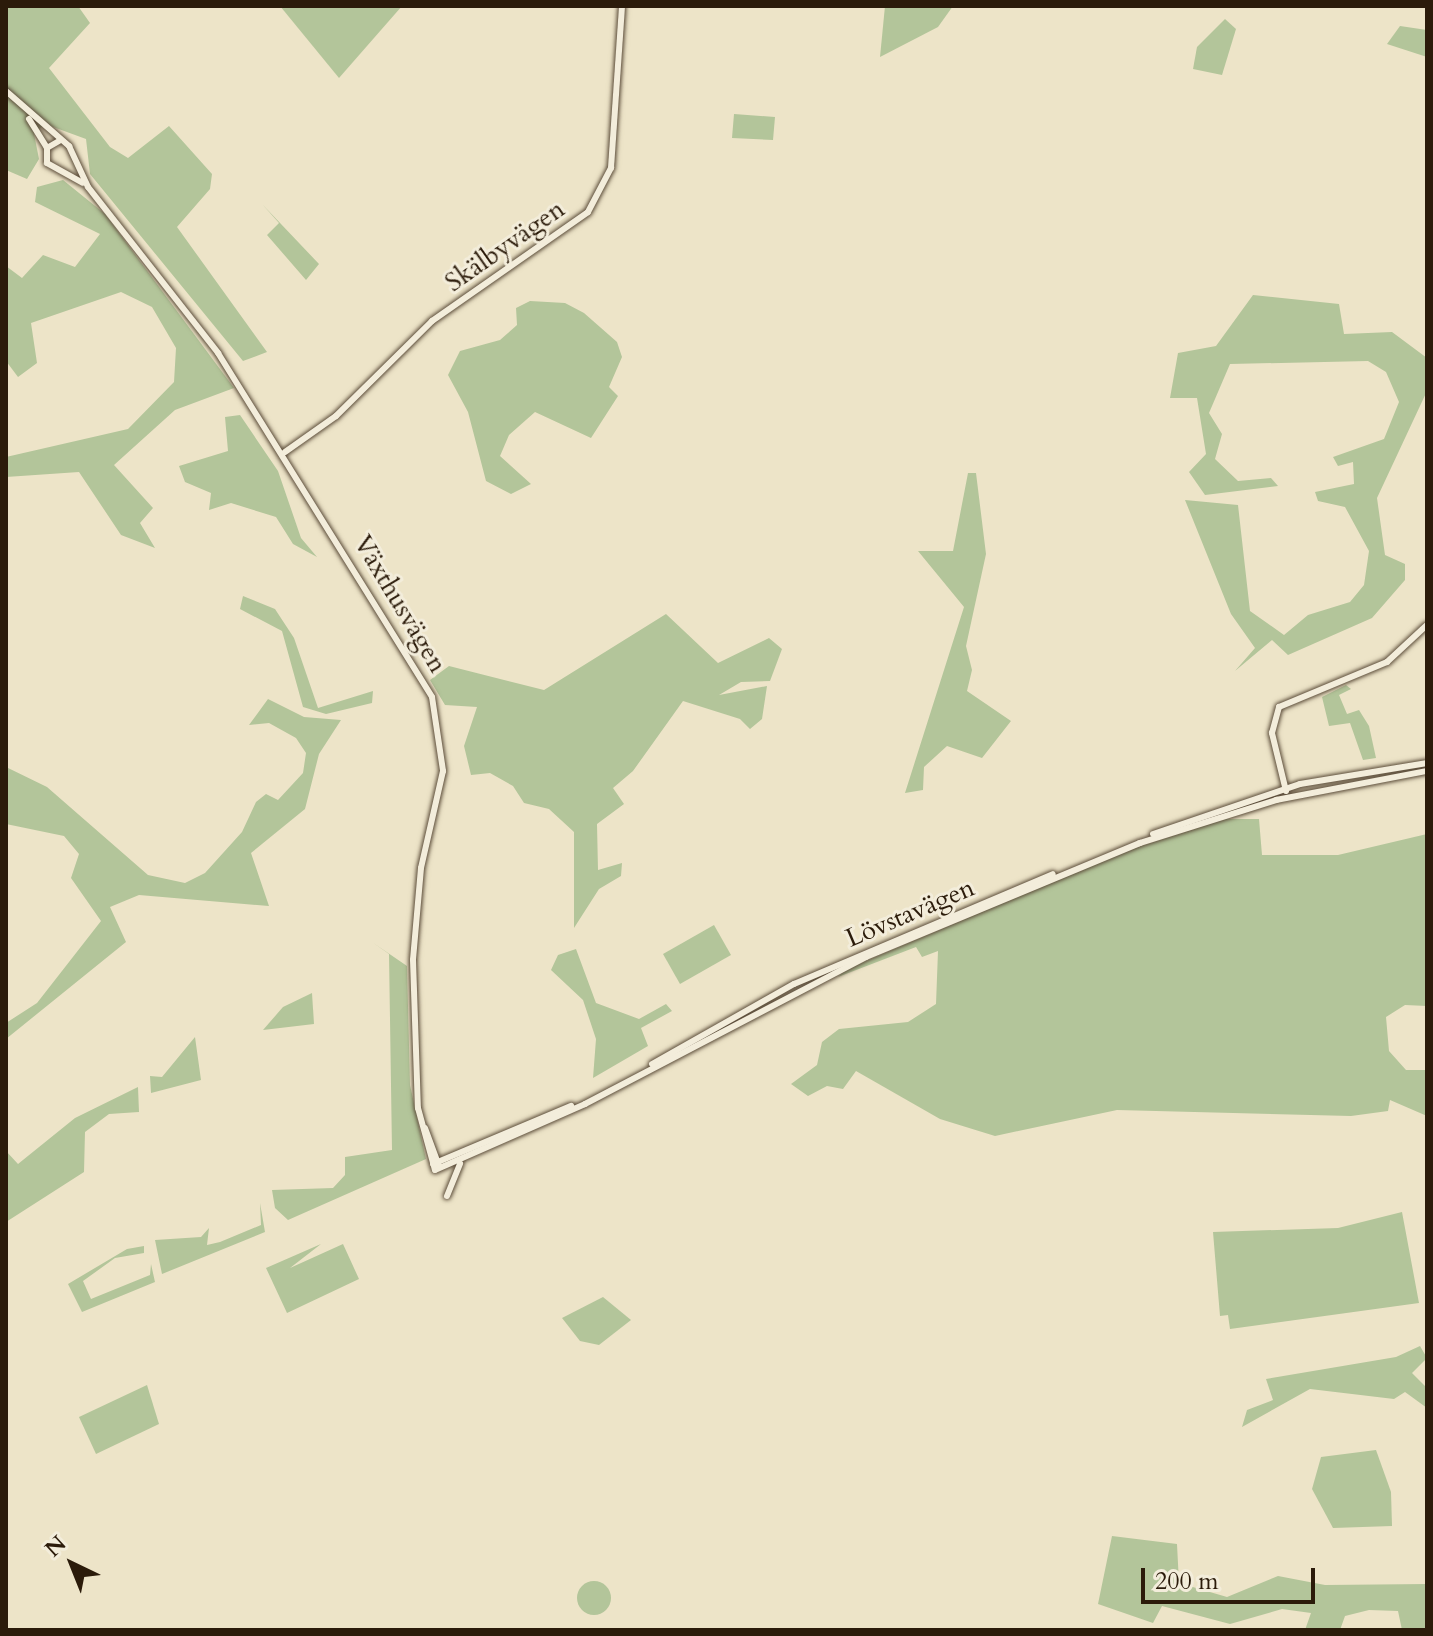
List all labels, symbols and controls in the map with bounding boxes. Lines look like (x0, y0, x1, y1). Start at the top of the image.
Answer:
street label: Skälbyvägen (439, 194, 571, 298)
street label: Växthusvägen (347, 530, 453, 678)
street label: Lövstavägen (841, 872, 979, 954)
north arrow (32, 1524, 112, 1604)
text: N (38, 1529, 73, 1564)
scale bar (1145, 1552, 1319, 1602)
text: 200 m (1155, 1565, 1219, 1598)

